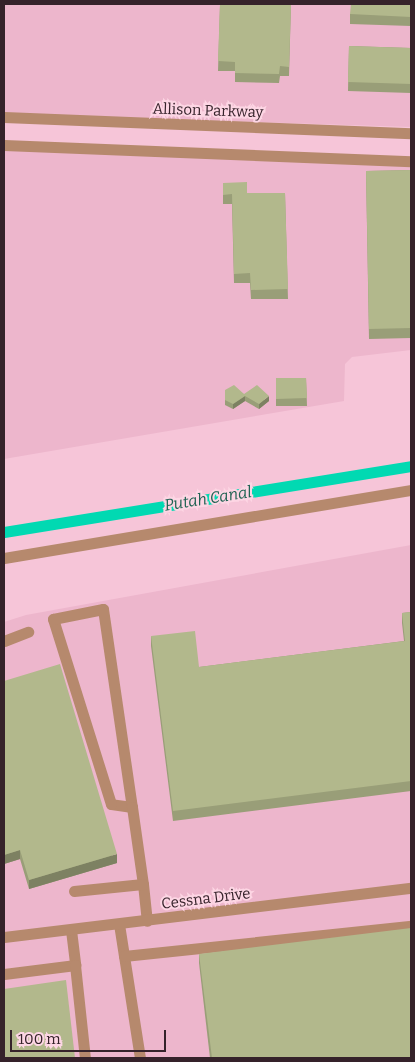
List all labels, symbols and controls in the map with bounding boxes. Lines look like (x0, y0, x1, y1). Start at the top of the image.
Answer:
street label: Allison Parkway (152, 100, 264, 122)
water label: Putah Canal (163, 483, 253, 515)
street label: Cessna Drive (160, 885, 252, 913)
scale bar (12, 1020, 169, 1052)
text: 100 m (18, 1030, 61, 1048)

